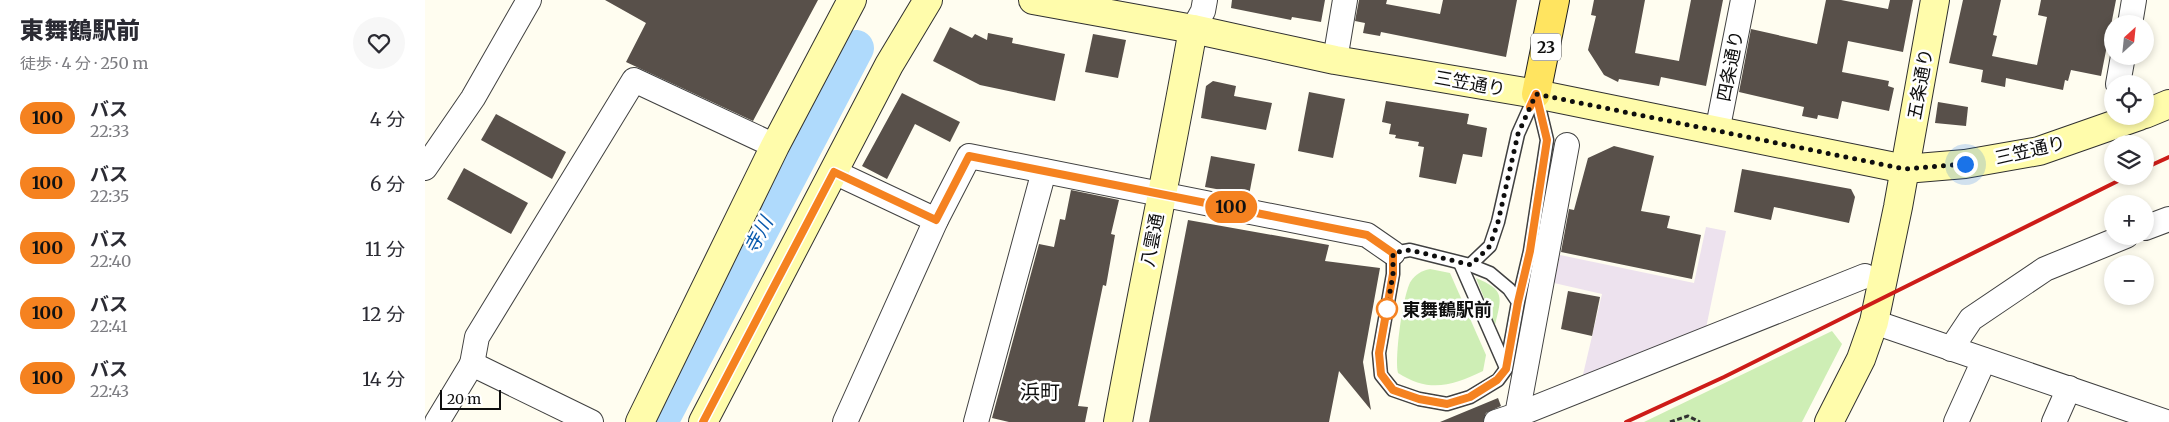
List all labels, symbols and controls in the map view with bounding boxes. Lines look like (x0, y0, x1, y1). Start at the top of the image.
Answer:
text: 東舞鶴駅前 (20, 15, 140, 46)
north arrow (2104, 15, 2154, 65)
map controls (2104, 15, 2154, 305)
button: heart (353, 17, 405, 69)
street label: 四条通り (1712, 28, 1748, 104)
road number: 23 (1531, 34, 1561, 61)
street label: 五条通り (1902, 47, 1938, 121)
text: 徒歩 · 4 分 · 250 m (20, 53, 148, 73)
street label: 三笠通り (1433, 65, 1507, 101)
button: locate (2104, 75, 2154, 125)
text: バス (90, 97, 128, 121)
text: 100 (32, 106, 63, 129)
text: 4 分 (370, 107, 405, 131)
text: 22:33 (90, 121, 129, 141)
street label: 三笠通り (1992, 131, 2068, 169)
button: layers (2104, 135, 2154, 185)
your location (1953, 152, 1978, 177)
text: バス (90, 162, 128, 186)
text: 100 (32, 171, 63, 194)
text: 6 分 (370, 172, 405, 196)
text: 22:35 (90, 186, 129, 206)
line badge: 100 (1202, 191, 1260, 223)
text: 100 (1215, 195, 1247, 218)
button: + (2104, 195, 2154, 245)
water label: 寺川 (738, 211, 778, 257)
street label: 八雲通 (1136, 211, 1168, 269)
text: バス (90, 227, 128, 251)
text: 100 (32, 236, 63, 259)
text: 11 分 (365, 237, 405, 261)
text: 22:40 (90, 251, 131, 271)
button: − (2104, 255, 2154, 305)
text: バス (90, 292, 128, 316)
marker: 東舞鶴駅前 (1376, 298, 1398, 320)
place label: 東舞鶴駅前 (1402, 298, 1492, 321)
text: 100 (32, 301, 63, 324)
text: 12 分 (362, 302, 405, 326)
text: 22:41 (90, 316, 127, 336)
text: バス (90, 357, 128, 381)
text: 100 (32, 366, 63, 389)
text: 14 分 (362, 367, 405, 391)
district label: 浜町 (1020, 379, 1060, 404)
text: 22:43 (90, 381, 129, 401)
scale bar (440, 387, 501, 410)
text: 20 m (447, 390, 481, 408)

